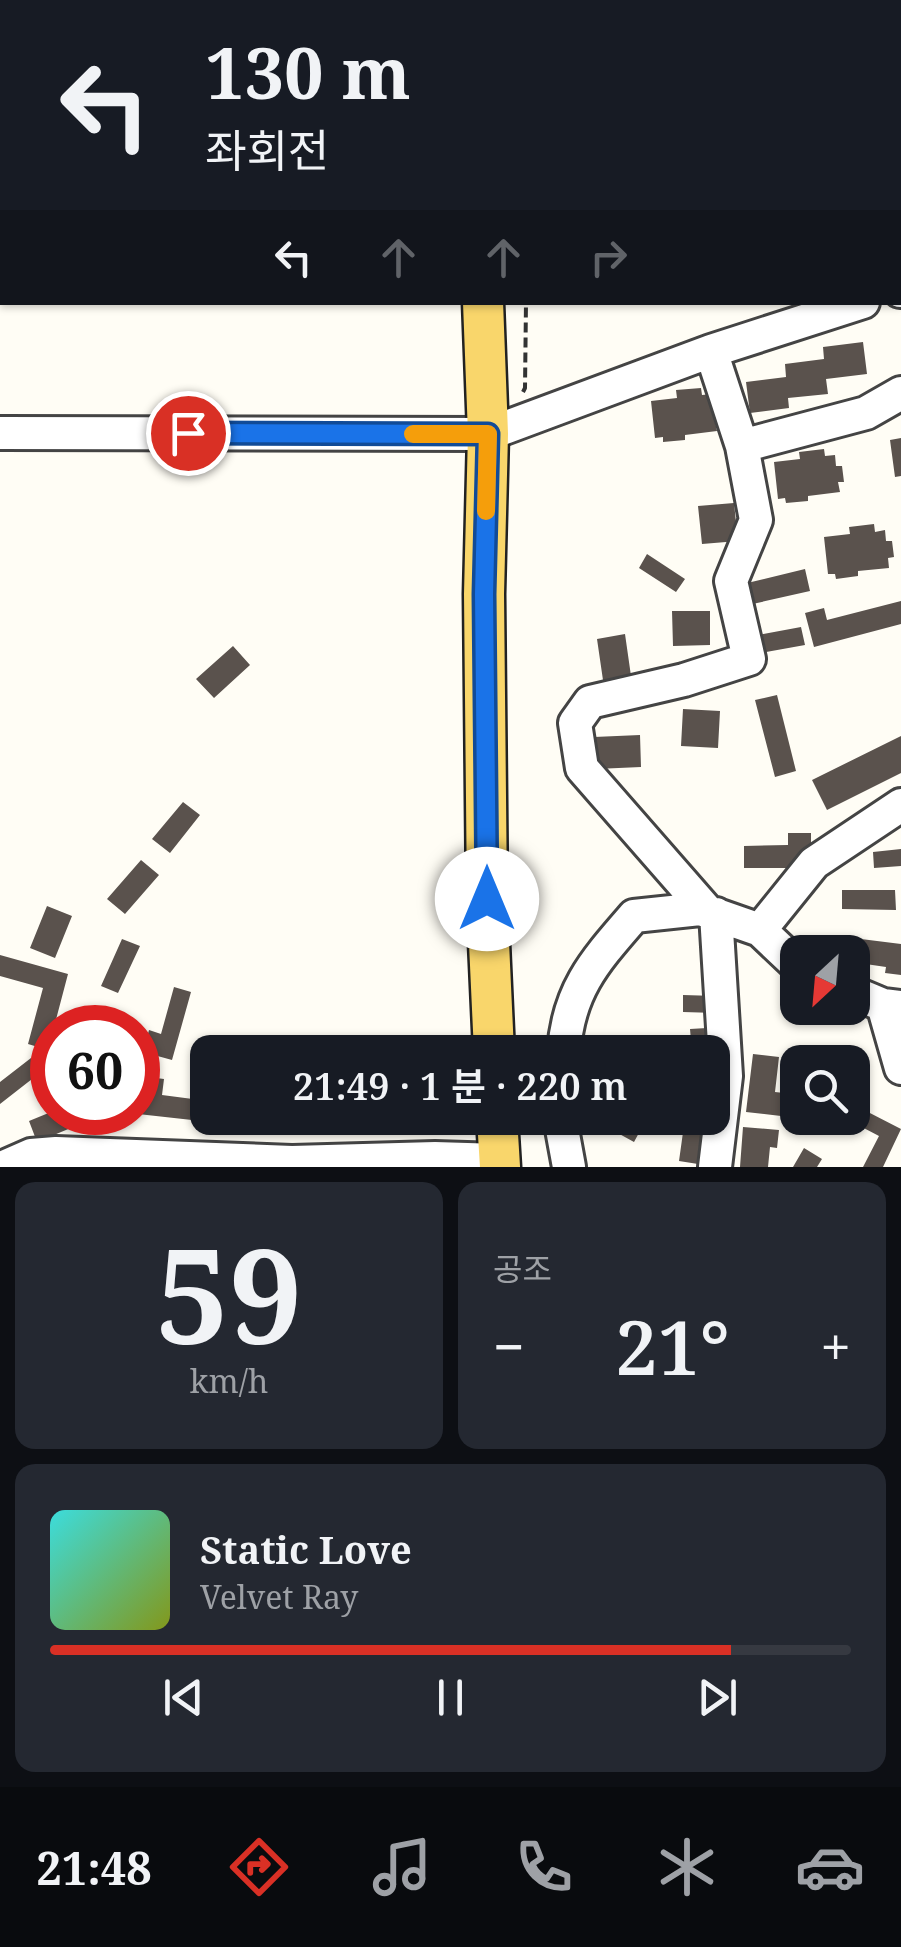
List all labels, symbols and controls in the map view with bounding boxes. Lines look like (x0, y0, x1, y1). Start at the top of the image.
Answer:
text: 130 m (205, 24, 411, 120)
icon: left (40, 40, 170, 170)
text: 좌회전 (205, 119, 329, 180)
icon: left (266, 230, 321, 285)
icon: ahead (371, 230, 426, 285)
icon: ahead (476, 230, 531, 285)
icon: right (581, 230, 636, 285)
pin (146, 391, 231, 476)
icon: arrive (161, 406, 216, 461)
position arrow (435, 847, 539, 951)
north arrow (780, 935, 870, 1025)
map controls (780, 935, 870, 1135)
speed limit sign: 60 (30, 1005, 160, 1135)
button: search (780, 1045, 870, 1135)
text: 21:49 · 1 분 · 220 m (293, 1059, 627, 1111)
text: 59 (156, 1205, 302, 1382)
text: 공조 (493, 1247, 552, 1290)
text: 21° (615, 1295, 730, 1397)
text: − (493, 1308, 525, 1383)
text: + (820, 1308, 851, 1383)
text: km/h (190, 1359, 268, 1402)
text: Static Love (200, 1523, 412, 1575)
text: Velvet Ray (200, 1575, 358, 1618)
icon: previous (156, 1670, 211, 1725)
icon: pause (423, 1670, 478, 1725)
icon: next (690, 1670, 745, 1725)
icon: directions (224, 1832, 294, 1902)
icon: music (367, 1832, 437, 1902)
icon: phone (509, 1832, 579, 1902)
icon: climate (652, 1832, 722, 1902)
icon: car (795, 1832, 865, 1902)
text: 21:48 (36, 1837, 152, 1898)

